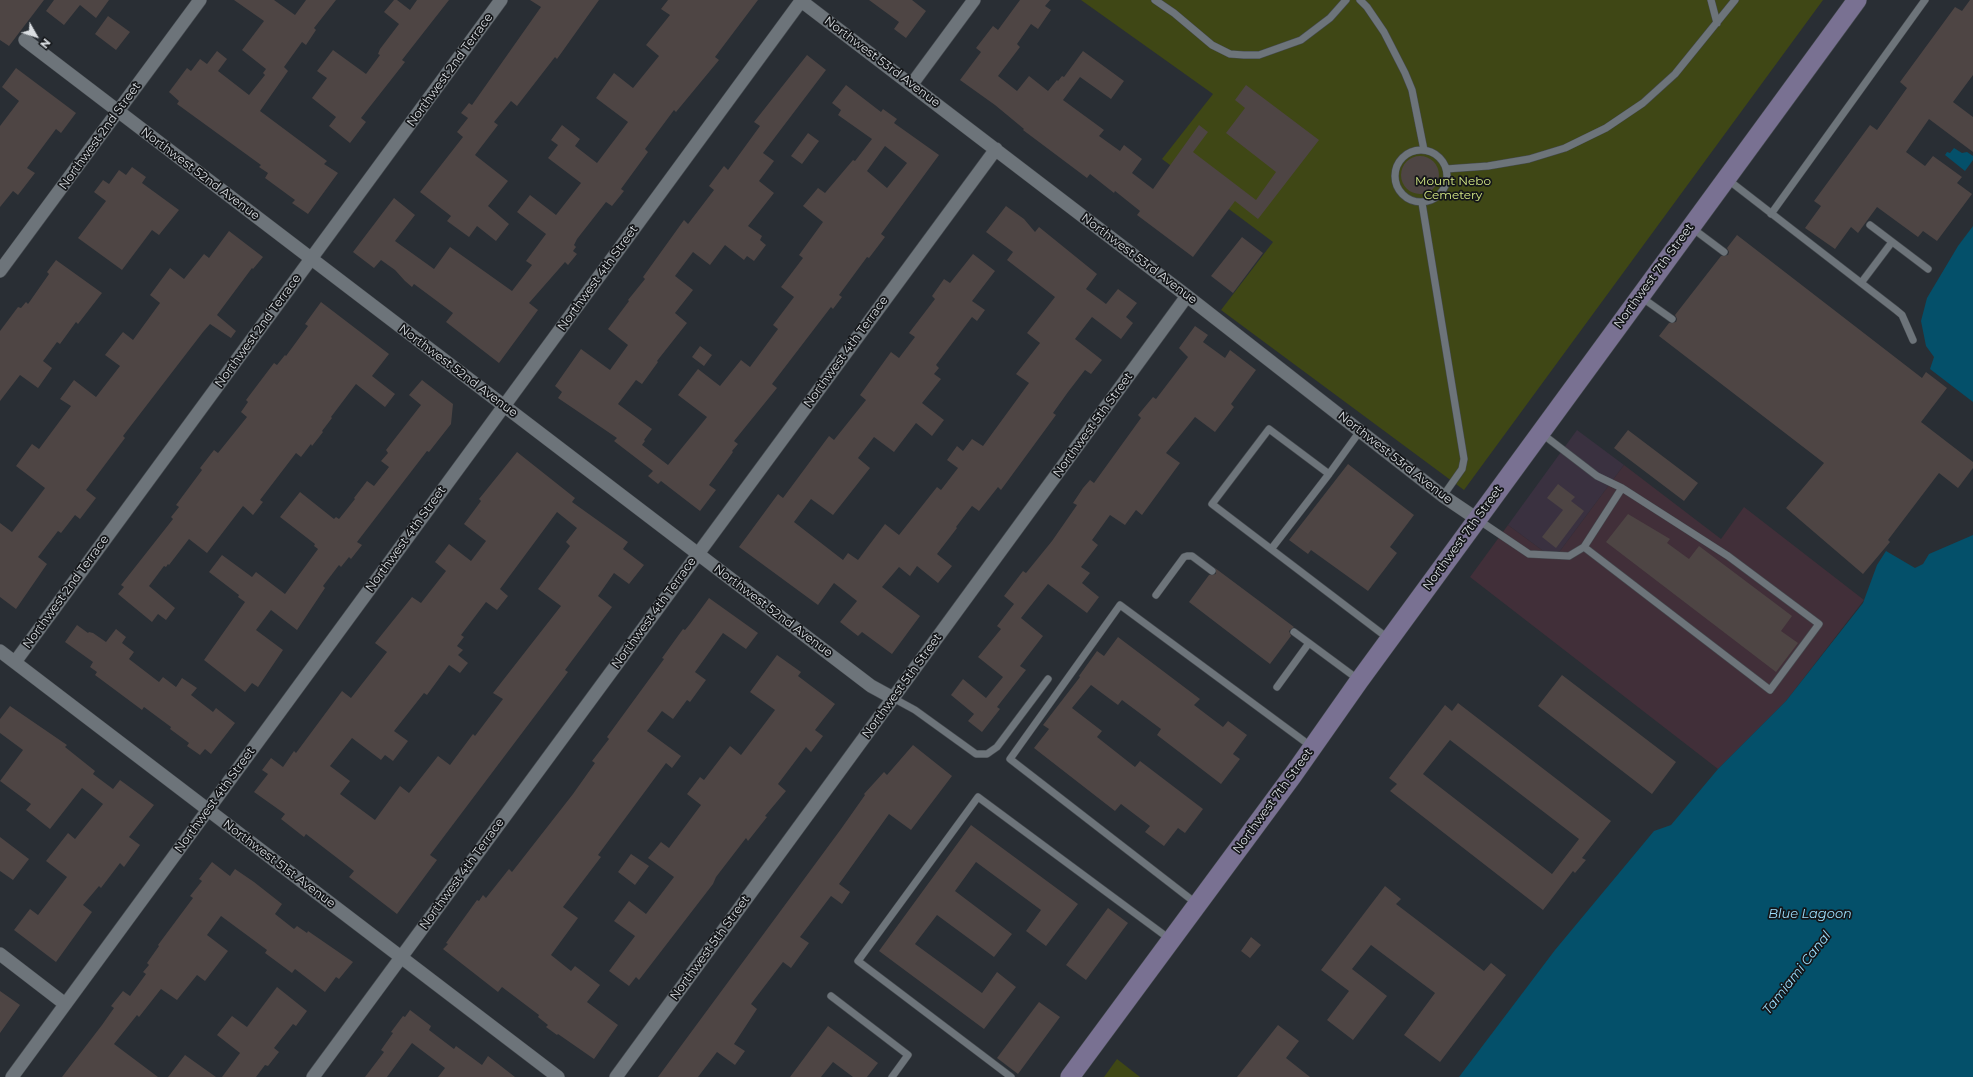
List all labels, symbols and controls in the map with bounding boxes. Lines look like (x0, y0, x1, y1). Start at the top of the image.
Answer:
street label: Northwest 2nd Terrace (404, 11, 496, 129)
street label: Northwest 53rd Avenue (821, 14, 943, 110)
north arrow (16, 16, 56, 56)
text: N (37, 36, 54, 51)
street label: Northwest 2nd Street (56, 80, 144, 192)
street label: Northwest 52nd Avenue (138, 125, 262, 223)
park label: Mount Nebo Cemetery (1415, 174, 1491, 202)
street label: Northwest 53rd Avenue (1078, 211, 1200, 307)
street label: Northwest 7th Street (1611, 221, 1697, 331)
street label: Northwest 4th Street (555, 222, 641, 334)
street label: Northwest 2nd Terrace (212, 272, 304, 390)
street label: Northwest 4th Terrace (801, 293, 891, 411)
street label: Northwest 52nd Avenue (396, 322, 520, 420)
street label: Northwest 5th Street (1050, 370, 1136, 480)
street label: Northwest 53rd Avenue (1335, 409, 1455, 507)
street label: Northwest 4th Street (363, 483, 449, 595)
street label: Northwest 7th Street (1420, 483, 1506, 593)
street label: Northwest 2nd Terrace (20, 533, 112, 651)
street label: Northwest 4th Terrace (609, 554, 699, 672)
street label: Northwest 52nd Avenue (711, 562, 835, 660)
street label: Northwest 5th Street (859, 631, 945, 741)
street label: Northwest 4th Street (172, 744, 258, 856)
street label: Northwest 7th Street (1230, 746, 1316, 856)
street label: Northwest 4th Terrace (417, 815, 507, 933)
street label: Northwest 51st Avenue (220, 817, 338, 911)
street label: Northwest 5th Street (667, 893, 753, 1003)
water label: Blue Lagoon (1768, 906, 1852, 922)
water label: Tamiami Canal (1760, 928, 1834, 1018)

